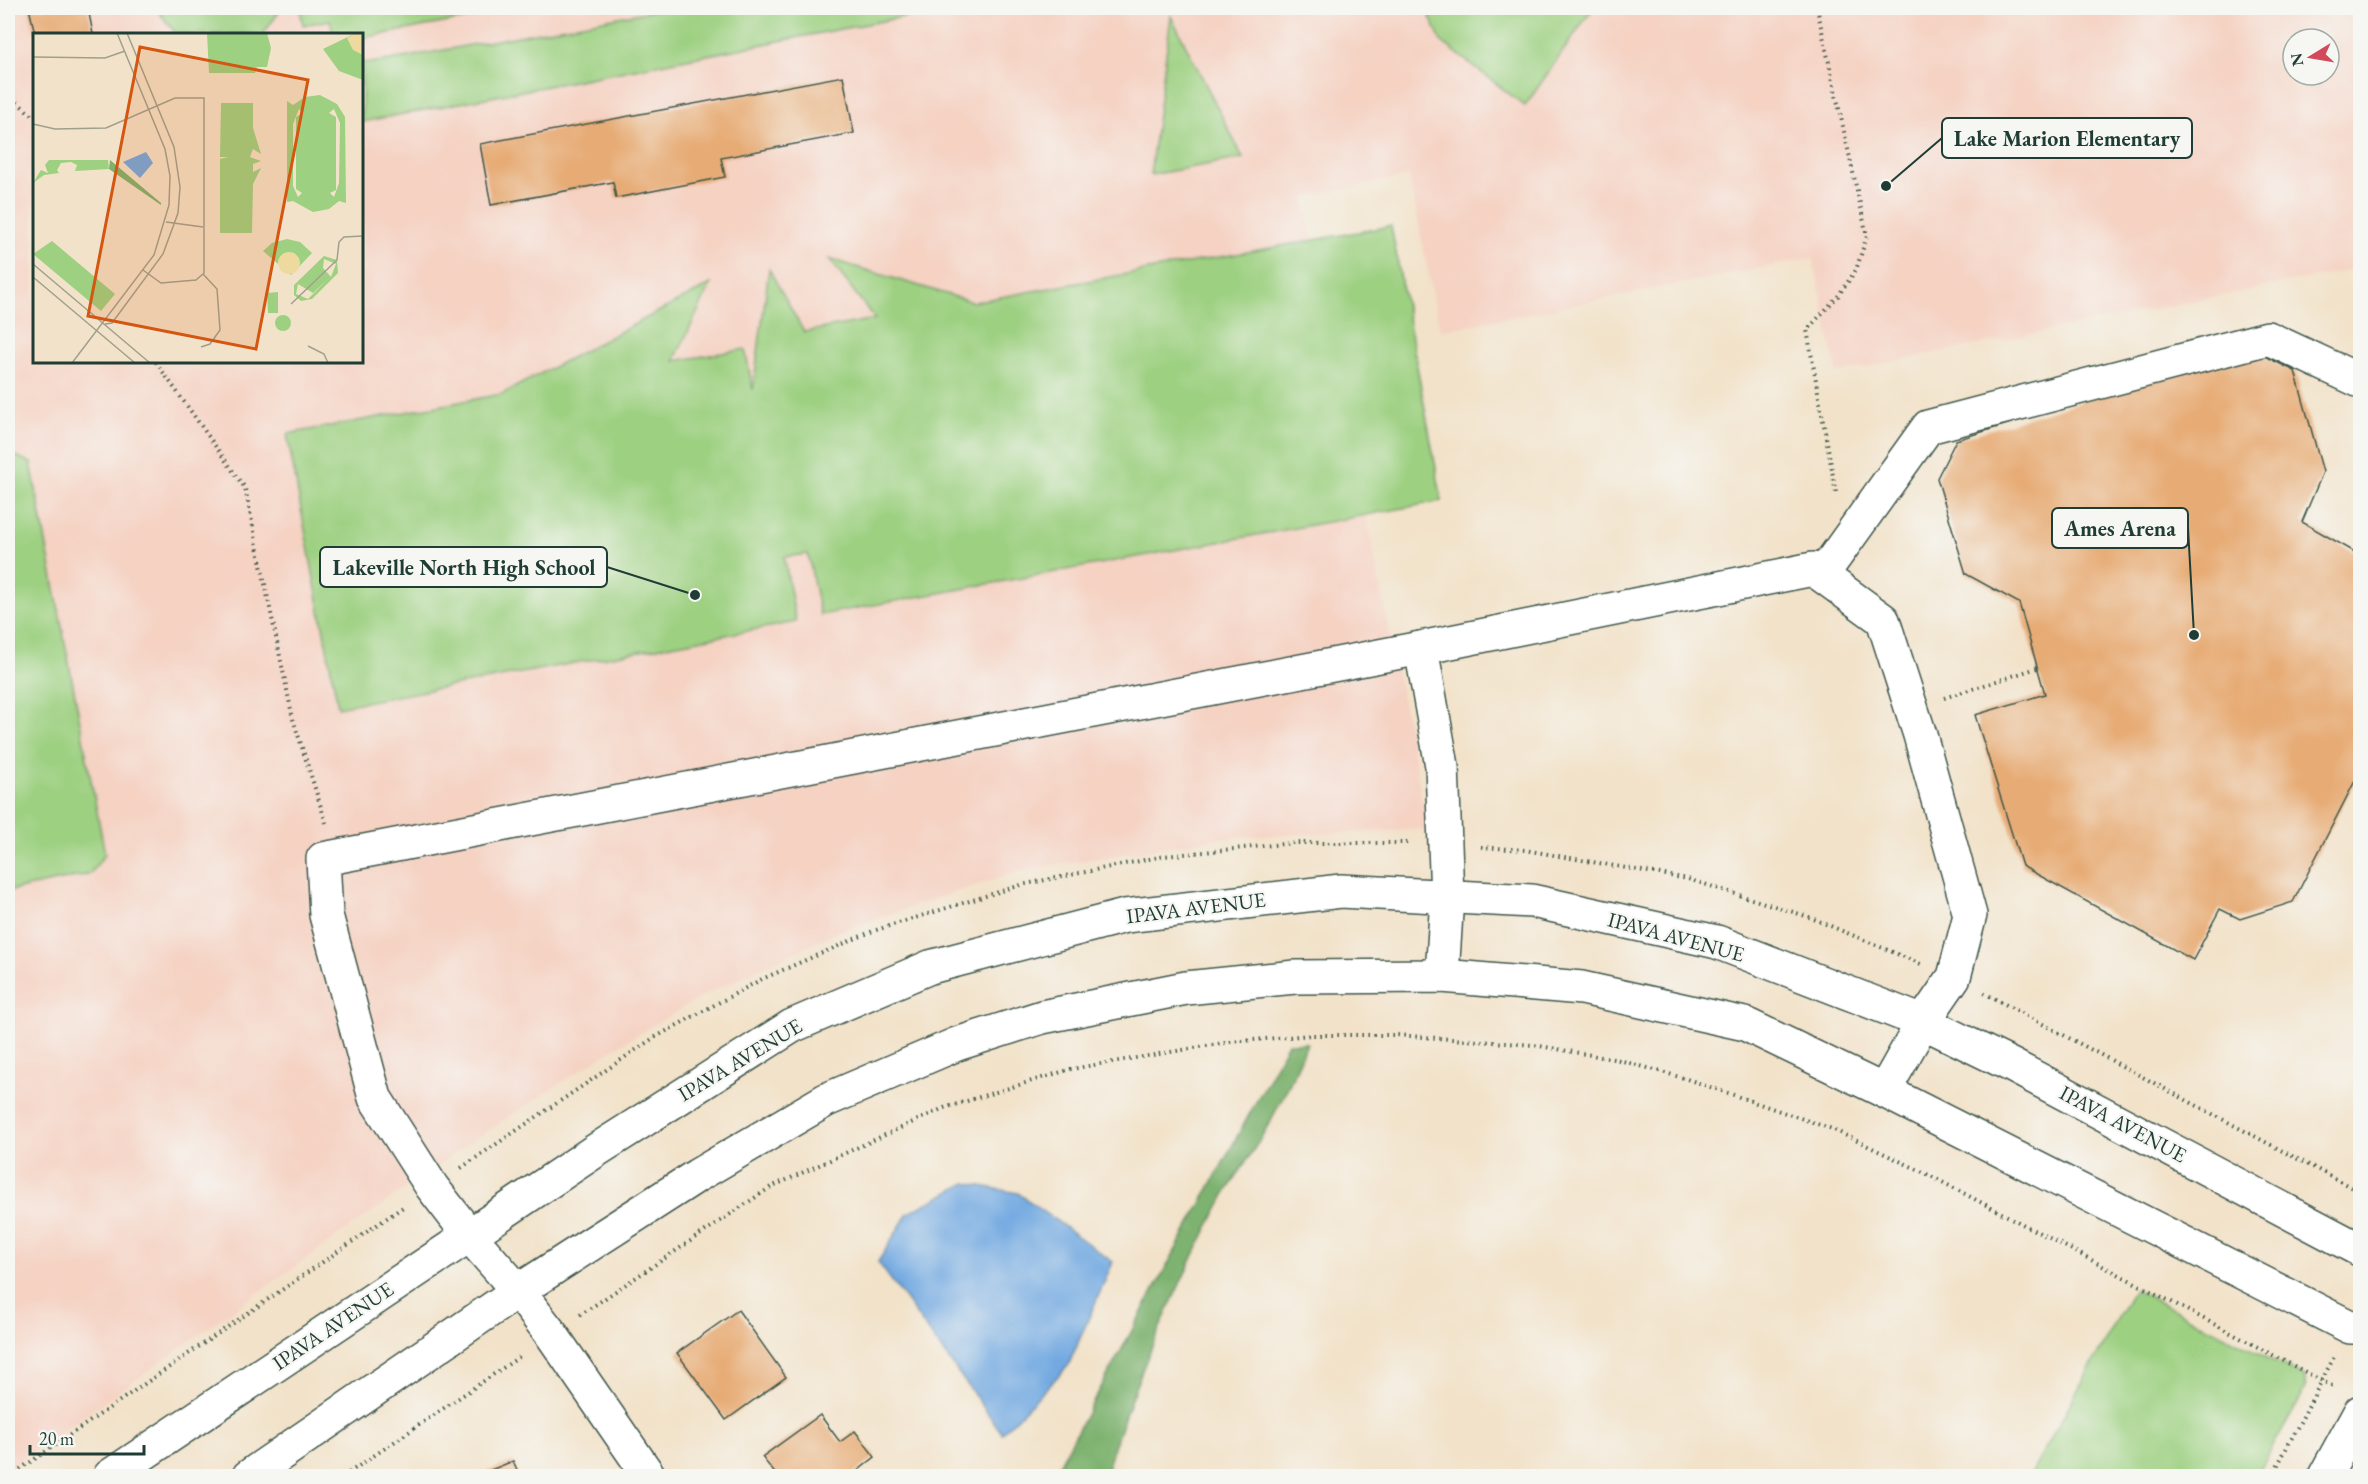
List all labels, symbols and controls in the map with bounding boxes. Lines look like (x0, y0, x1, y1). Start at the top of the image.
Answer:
north arrow (2281, 27, 2341, 87)
inset map (33, 33, 363, 363)
text: N (2285, 51, 2308, 68)
callout: Lake Marion Elementary (1942, 118, 2192, 158)
text: Lake Marion Elementary (1954, 124, 2181, 153)
callout: Ames Arena (2052, 508, 2188, 548)
text: Ames Arena (2063, 514, 2176, 543)
callout: Lakeville North High School (320, 547, 607, 587)
text: Lakeville North High School (333, 553, 595, 582)
street label: IPAVA AVENUE (1125, 886, 1267, 929)
street label: IPAVA AVENUE (1605, 905, 1747, 968)
street label: IPAVA AVENUE (673, 1012, 807, 1107)
street label: IPAVA AVENUE (2055, 1079, 2192, 1168)
street label: IPAVA AVENUE (267, 1275, 398, 1376)
scale bar (30, 1418, 144, 1456)
text: 20 m (39, 1427, 74, 1450)

